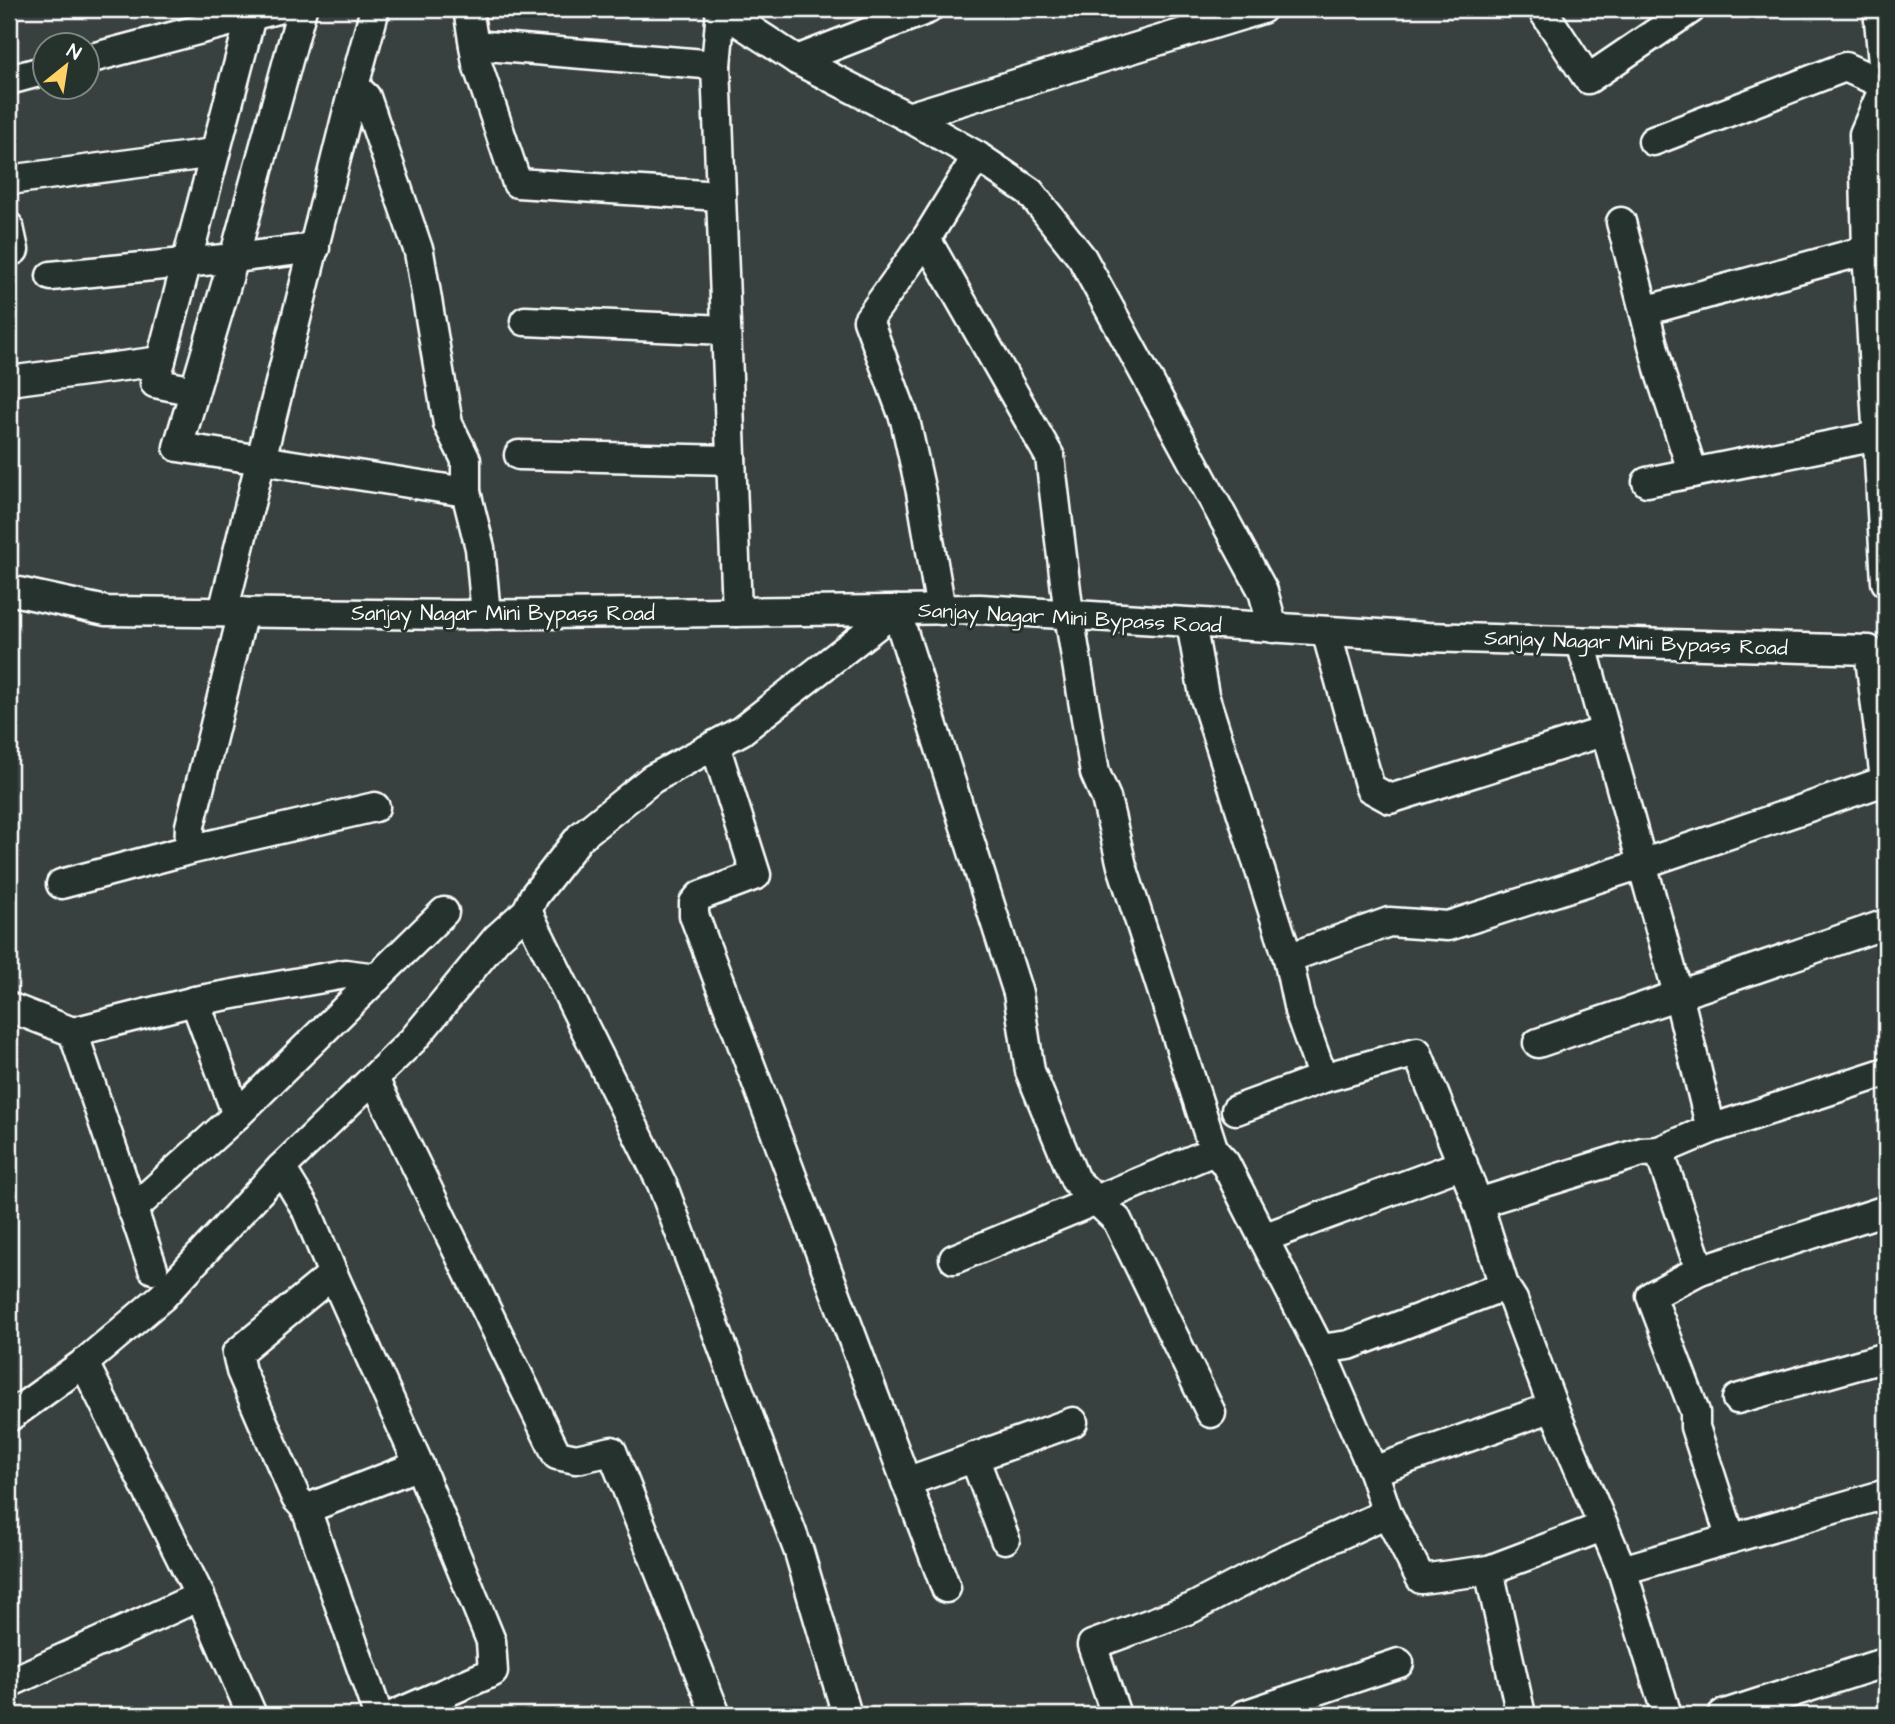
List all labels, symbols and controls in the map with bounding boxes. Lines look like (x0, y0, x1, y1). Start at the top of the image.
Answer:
north arrow (32, 32, 102, 102)
text: N (62, 38, 86, 67)
street label: Sanjay Nagar Mini Bypass Road (918, 596, 1223, 642)
street label: Sanjay Nagar Mini Bypass Road (351, 599, 655, 630)
street label: Sanjay Nagar Mini Bypass Road (1484, 623, 1788, 665)

